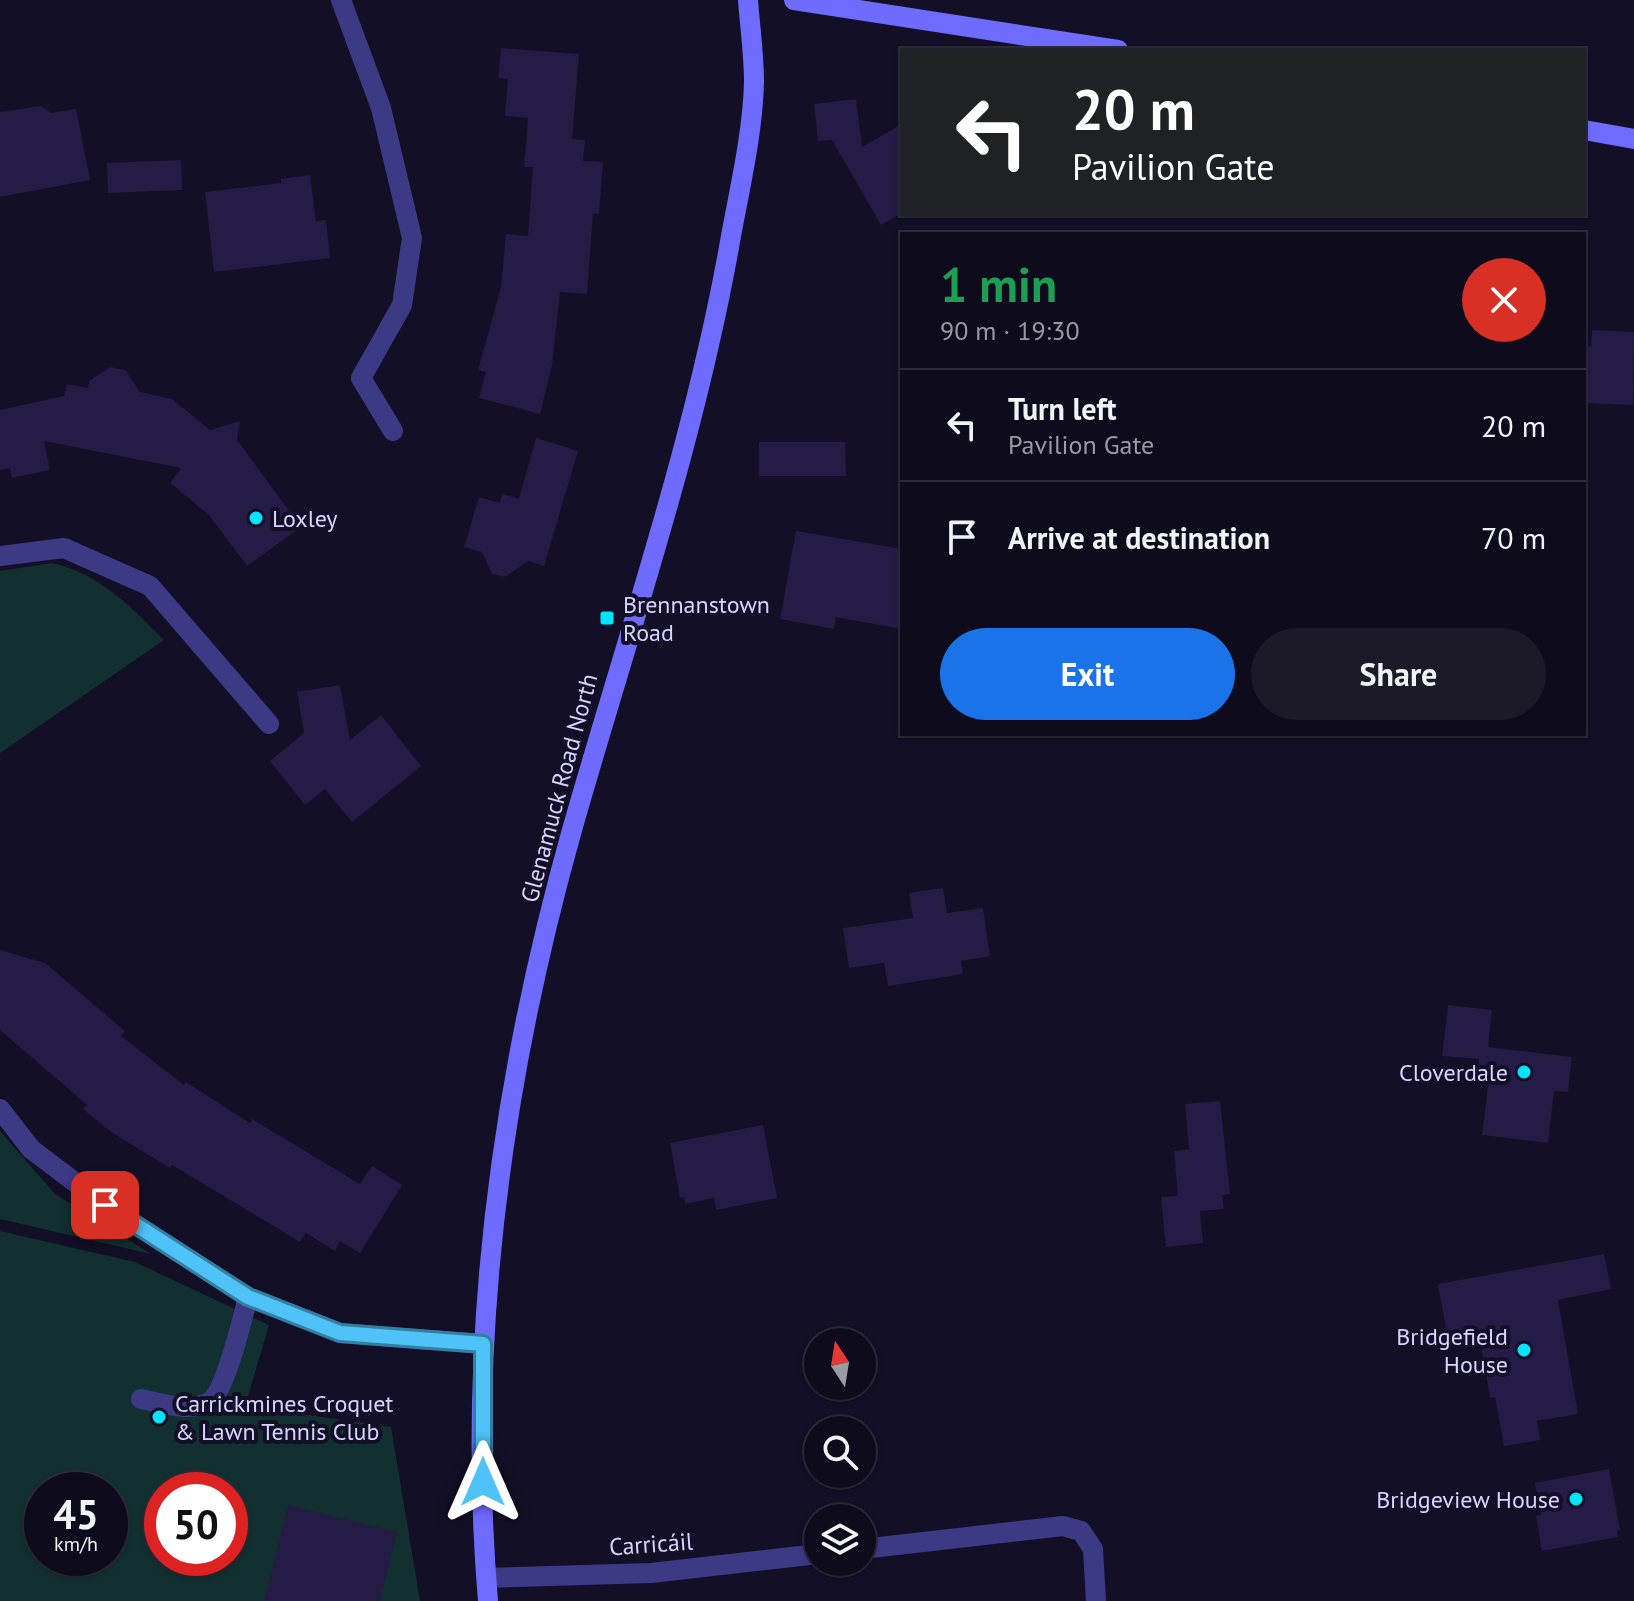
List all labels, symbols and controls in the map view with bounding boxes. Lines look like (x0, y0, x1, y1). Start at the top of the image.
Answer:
text: 20 m (1072, 73, 1195, 145)
icon: left (940, 80, 1044, 184)
text: Pavilion Gate (1072, 143, 1274, 190)
text: 1 min (940, 253, 1057, 315)
button: close (1462, 258, 1546, 342)
text: 90 m · 19:30 (940, 314, 1080, 347)
text: Turn left (1008, 389, 1116, 428)
icon: left (940, 403, 984, 447)
text: 20 m (1481, 406, 1546, 445)
text: Pavilion Gate (1008, 428, 1154, 461)
place label: Loxley (272, 503, 338, 534)
marker: Loxley (247, 509, 265, 527)
icon: arrive (940, 515, 984, 559)
text: Arrive at destination (1008, 518, 1270, 557)
text: 70 m (1481, 518, 1546, 557)
place label: Brennanstown Road (623, 589, 770, 648)
marker: Brennanstown Road (598, 609, 616, 627)
button: Exit (940, 628, 1235, 720)
button: Share (1251, 628, 1546, 720)
street label: Glenamuck Road North (514, 670, 604, 906)
place label: Cloverdale (1399, 1057, 1508, 1088)
marker: Cloverdale (1515, 1063, 1533, 1081)
pin (71, 1171, 139, 1239)
icon: arrive (83, 1183, 127, 1227)
place label: Bridgefield House (1396, 1321, 1508, 1380)
north arrow (804, 1328, 876, 1400)
map controls (804, 1328, 876, 1576)
marker: Bridgefield House (1515, 1341, 1533, 1359)
place label: Carrickmines Croquet & Lawn Tennis Club (175, 1388, 394, 1447)
marker: Carrickmines Croquet & Lawn Tennis Club (150, 1408, 168, 1426)
button: search (804, 1416, 876, 1488)
position arrow (441, 1440, 525, 1524)
speed limit sign: 50 (144, 1472, 248, 1576)
place label: Bridgeview House (1376, 1484, 1560, 1515)
text: 45 (53, 1488, 99, 1540)
marker: Bridgeview House (1567, 1490, 1585, 1508)
button: layers (804, 1504, 876, 1576)
street label: Carricáil (608, 1526, 694, 1562)
text: km/h (54, 1531, 98, 1557)

